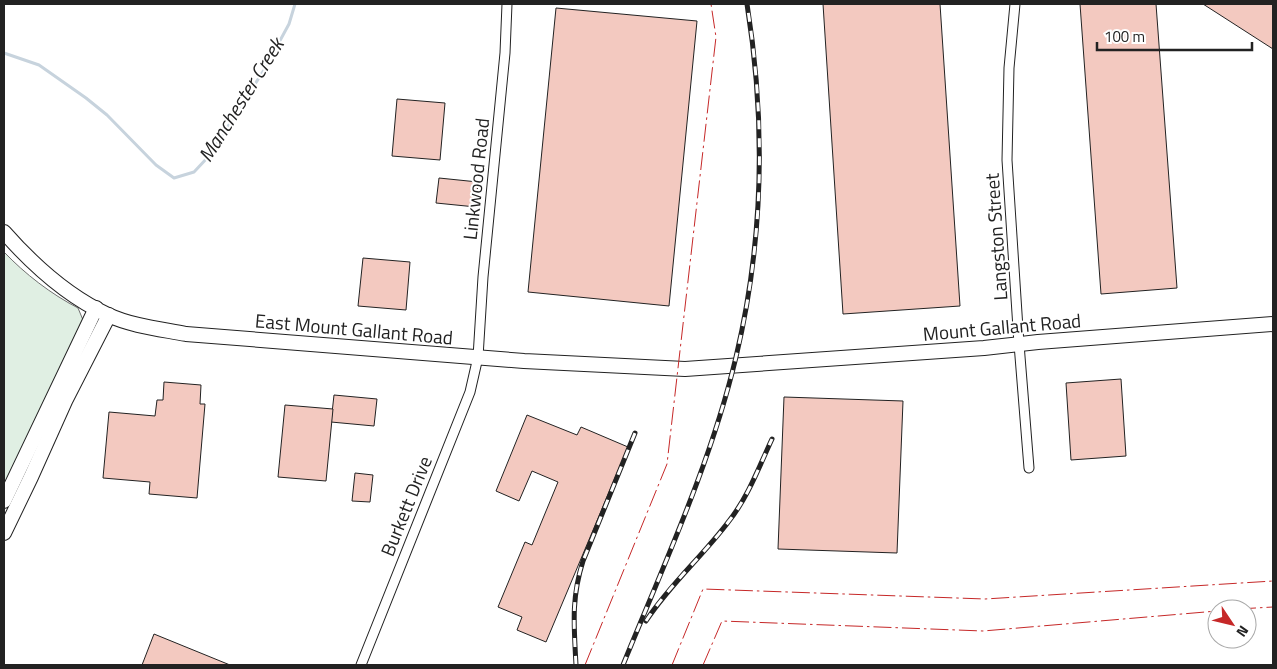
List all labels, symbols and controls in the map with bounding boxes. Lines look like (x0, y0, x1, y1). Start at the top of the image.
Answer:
scale bar (1097, 20, 1252, 52)
text: 100 m (1104, 25, 1145, 48)
water label: Manchester Creek (190, 30, 292, 168)
street label: Linkwood Road (455, 117, 496, 241)
street label: Langston Street (977, 172, 1014, 302)
street label: East Mount Gallant Road (254, 305, 454, 352)
street label: Mount Gallant Road (922, 305, 1082, 348)
street label: Burkett Drive (372, 451, 439, 560)
north arrow (1207, 599, 1257, 649)
text: N (1232, 622, 1254, 642)

